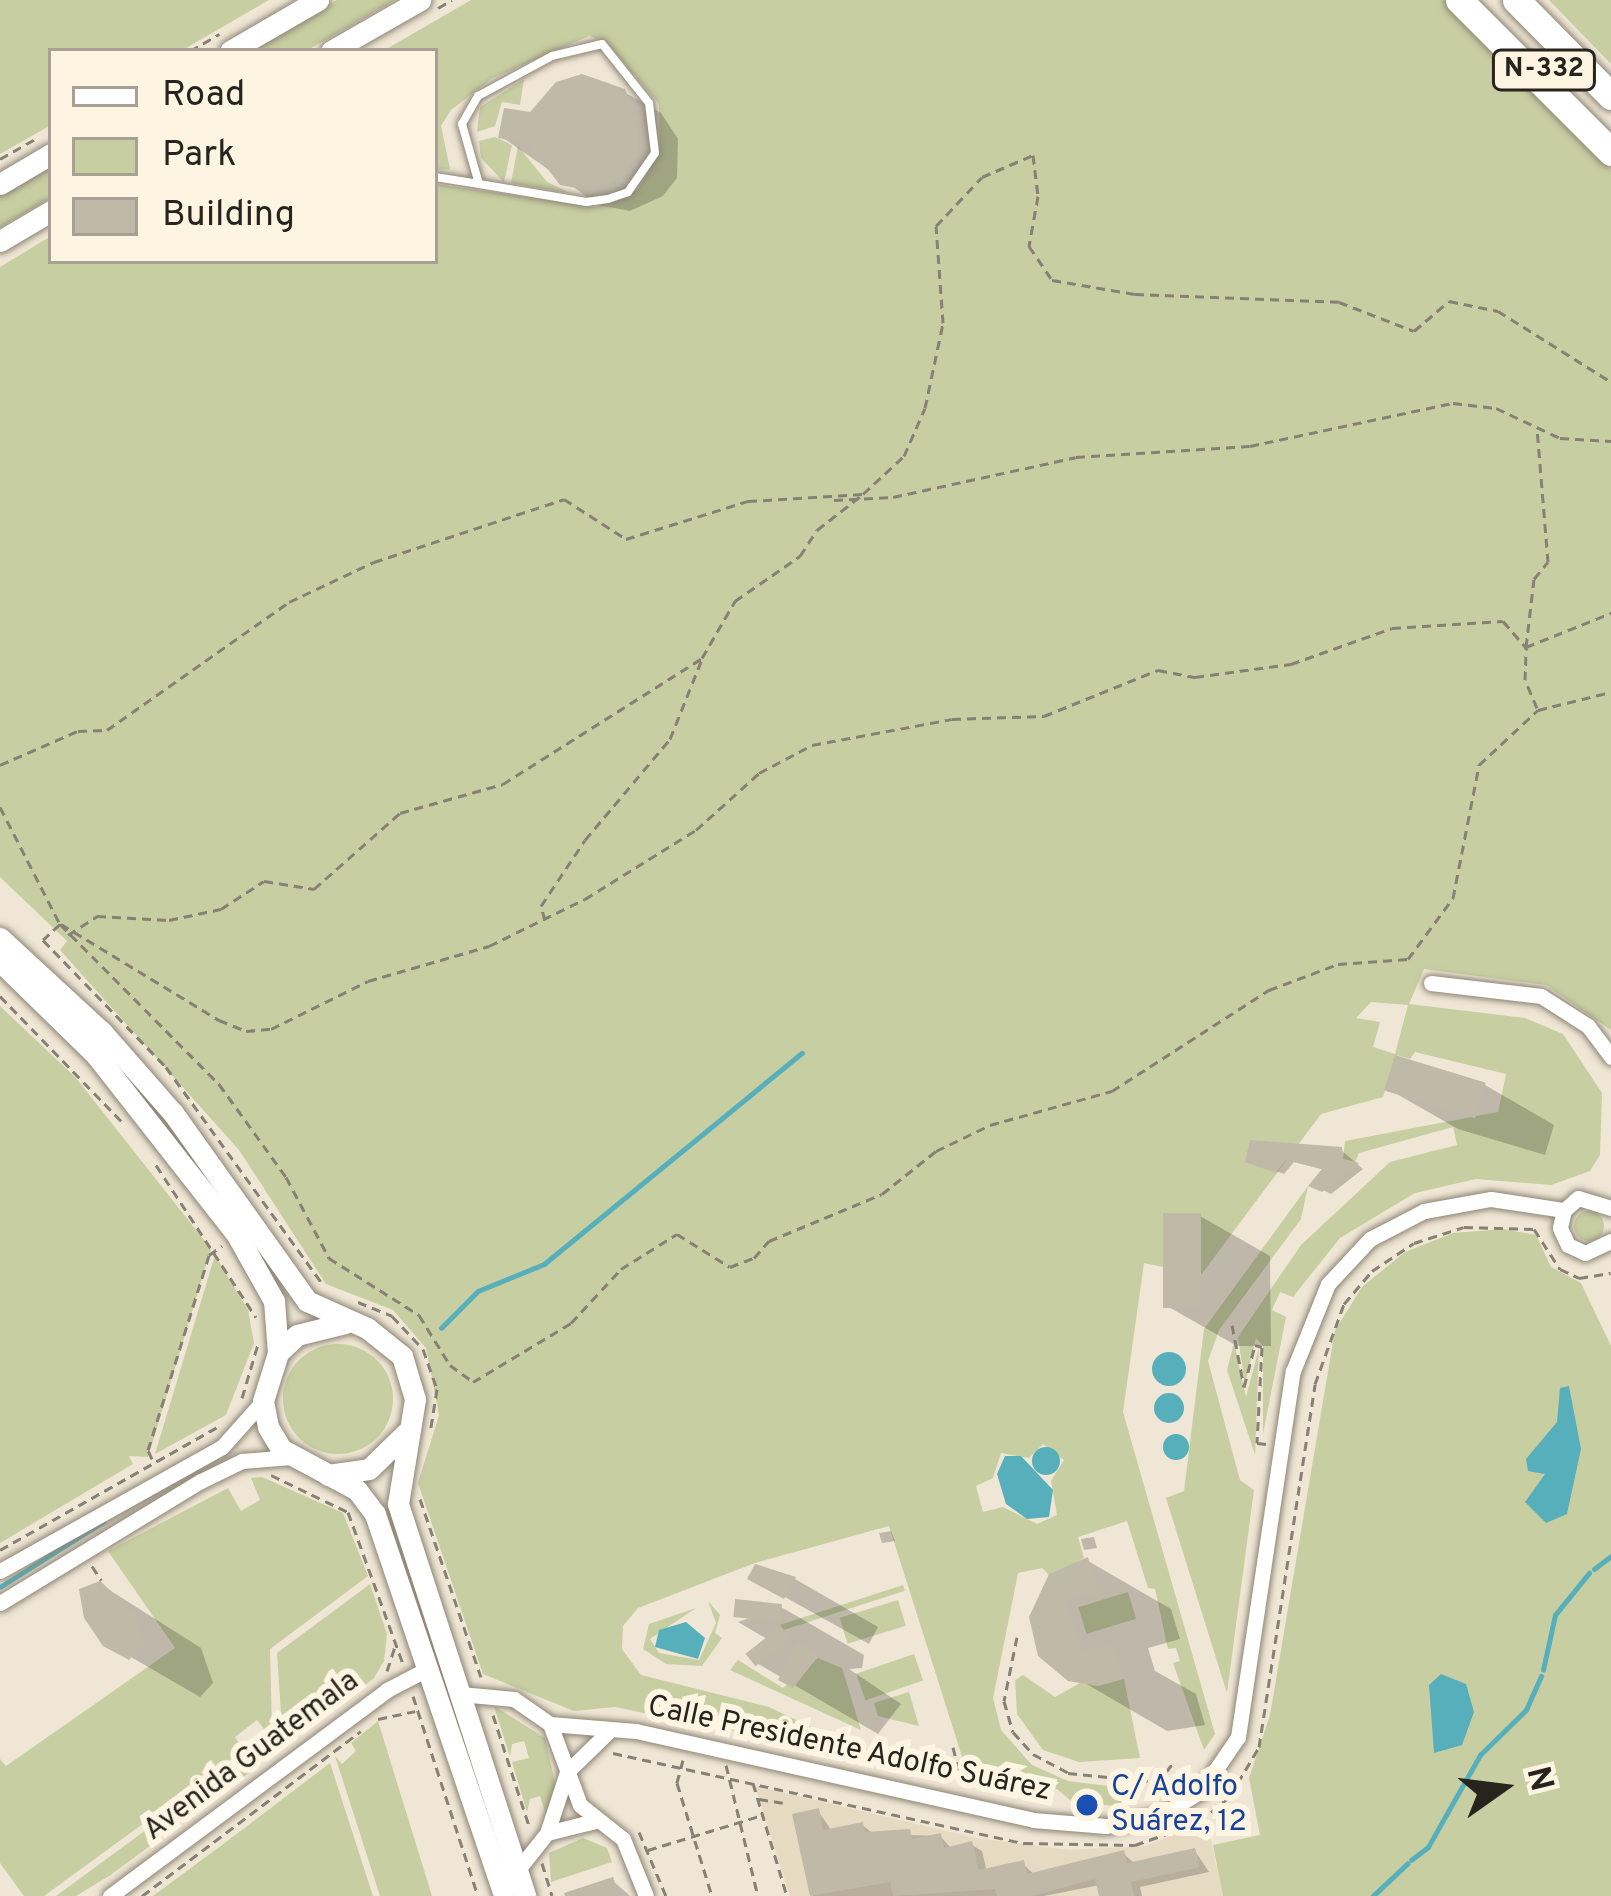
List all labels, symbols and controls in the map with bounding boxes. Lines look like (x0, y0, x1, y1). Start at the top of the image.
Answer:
legend (48, 48, 438, 264)
road number: N-332 (1490, 49, 1598, 91)
text: Road (162, 73, 245, 119)
text: Park (162, 133, 236, 179)
text: Building (162, 193, 295, 239)
street label: Avenida Guatemala (137, 1664, 367, 1850)
street label: Calle Presidente Adolfo Suárez (644, 1690, 1054, 1810)
north arrow (1443, 1728, 1563, 1848)
text: N (1515, 1763, 1561, 1796)
place label: C/ Adolfo Suárez, 12 (1111, 1770, 1247, 1840)
marker: C/ Adolfo Suárez, 12 (1074, 1792, 1100, 1818)

